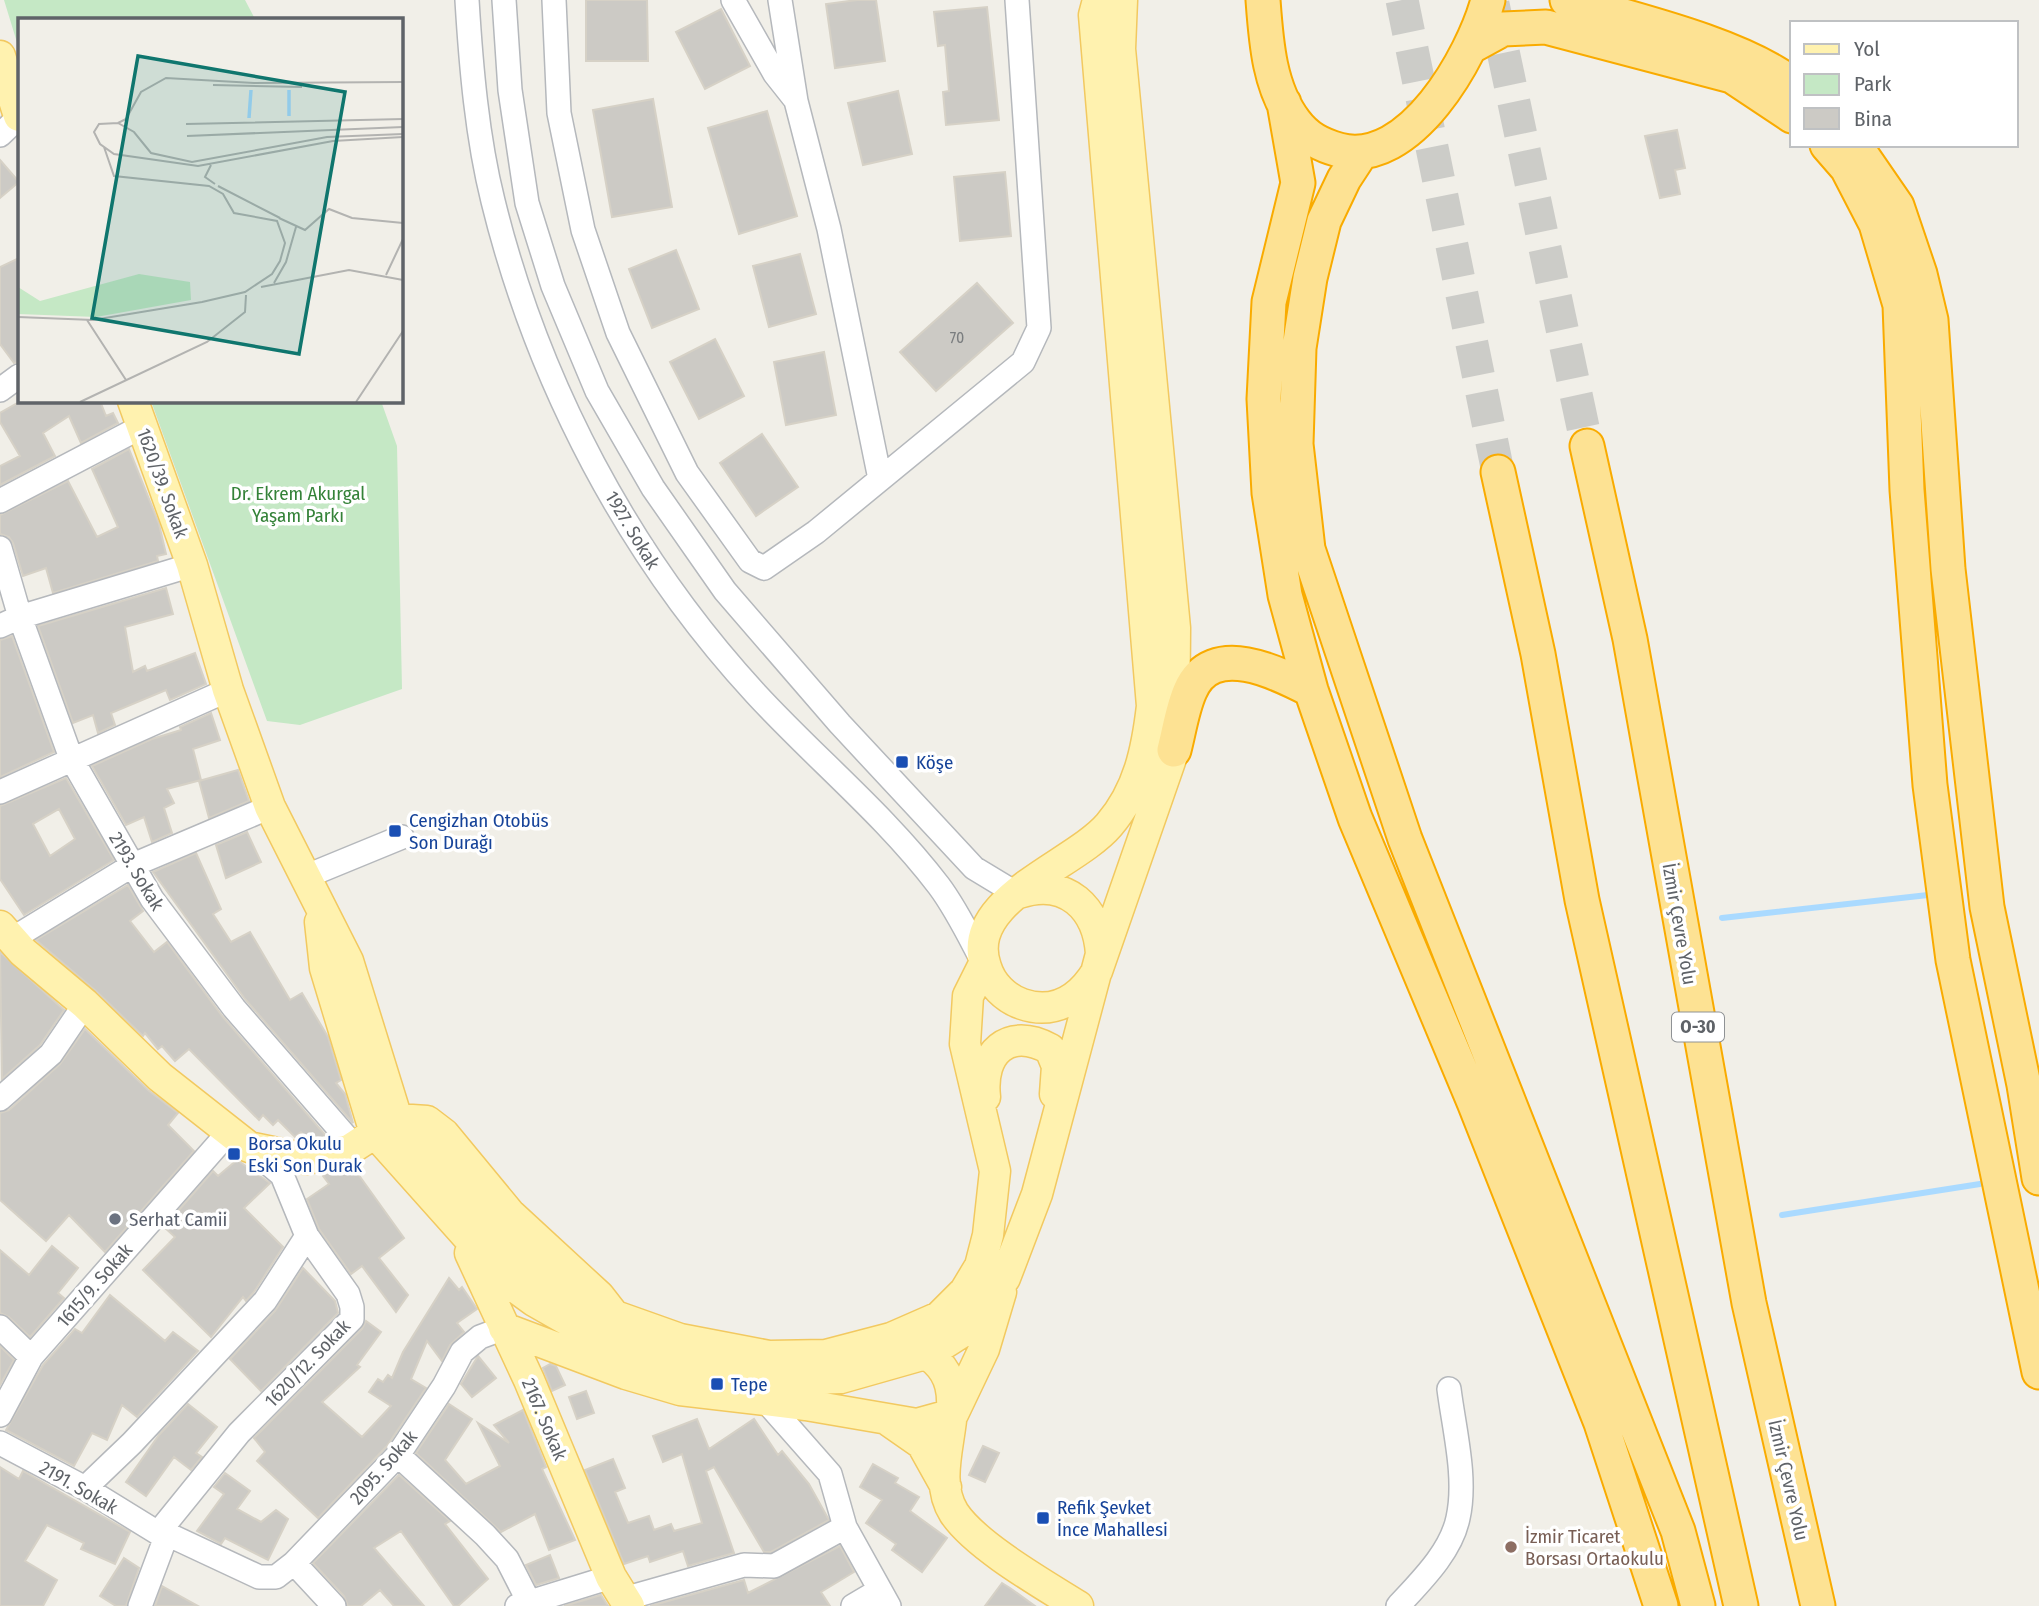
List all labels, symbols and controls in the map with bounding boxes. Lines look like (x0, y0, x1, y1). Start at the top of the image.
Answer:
inset map (18, 18, 402, 402)
legend (1790, 21, 2018, 147)
text: Yol (1854, 36, 1880, 62)
text: Park (1854, 71, 1892, 97)
text: Bina (1854, 106, 1892, 132)
house number: 70 (950, 328, 964, 347)
street label: 1620/39. Sokak (132, 425, 193, 542)
park label: Dr. Ekrem Akurgal Yaşam Parkı (231, 482, 365, 527)
street label: 1927. Sokak (600, 487, 665, 574)
place label: Köşe (916, 751, 953, 774)
marker: Köşe (894, 754, 910, 770)
place label: Cengizhan Otobüs Son Durağı (409, 809, 549, 854)
marker: Cengizhan Otobüs Son Durağı (387, 823, 403, 839)
street label: 2193. Sokak (104, 828, 169, 915)
street label: İzmir Çevre Yolu (1657, 861, 1702, 987)
road number: O-30 (1672, 1012, 1724, 1042)
place label: Borsa Okulu Eski Son Durak (248, 1132, 362, 1177)
marker: Borsa Okulu Eski Son Durak (226, 1146, 242, 1162)
place label: Serhat Camii (129, 1208, 227, 1231)
marker: Serhat Camii (107, 1211, 123, 1227)
street label: 1615/9. Sokak (52, 1239, 137, 1332)
street label: 1620/12. Sokak (260, 1315, 355, 1412)
place label: Tepe (731, 1373, 768, 1396)
street label: 2167. Sokak (517, 1375, 572, 1464)
marker: Tepe (709, 1376, 725, 1392)
street label: İzmir Çevre Yolu (1763, 1417, 1814, 1543)
street label: 2095. Sokak (345, 1425, 422, 1509)
street label: 2191. Sokak (36, 1456, 122, 1519)
place label: Refik Şevket İnce Mahallesi (1057, 1496, 1168, 1541)
marker: Refik Şevket İnce Mahallesi (1035, 1510, 1051, 1526)
place label: İzmir Ticaret Borsası Ortaokulu (1525, 1525, 1664, 1570)
marker: İzmir Ticaret Borsası Ortaokulu (1503, 1539, 1519, 1555)

